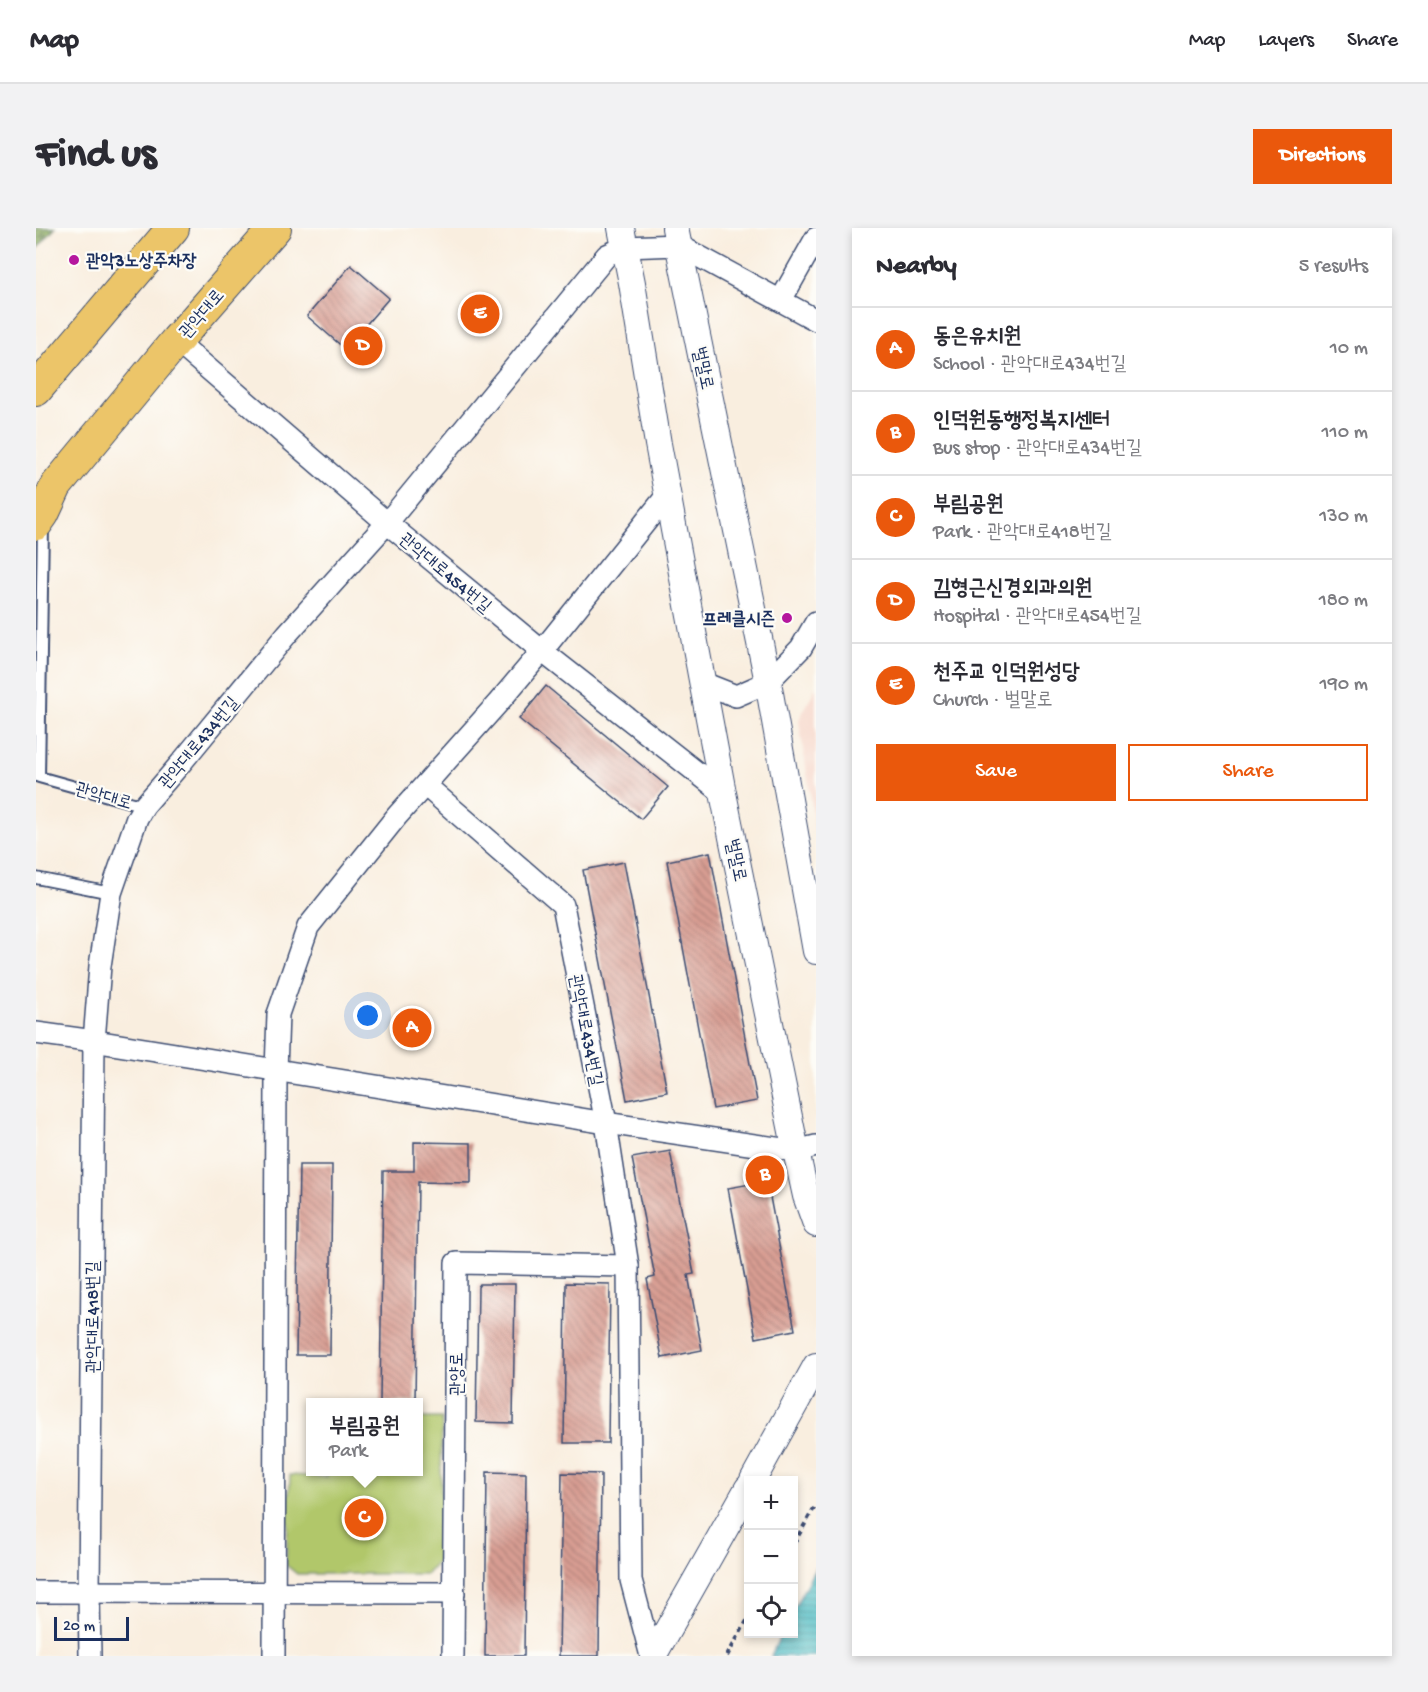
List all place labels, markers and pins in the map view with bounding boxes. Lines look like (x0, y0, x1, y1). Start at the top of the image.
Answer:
place label: 관악3노상주차장 (86, 252, 197, 273)
marker: 관악3노상주차장 (67, 253, 81, 267)
pin: E (460, 292, 500, 337)
pin: D (344, 324, 382, 368)
place label: 프레클시즌 (703, 610, 775, 631)
marker: 프레클시즌 (780, 611, 794, 625)
pin: A (392, 1006, 431, 1050)
pin: B (746, 1152, 784, 1198)
pin: C (344, 1496, 384, 1540)

